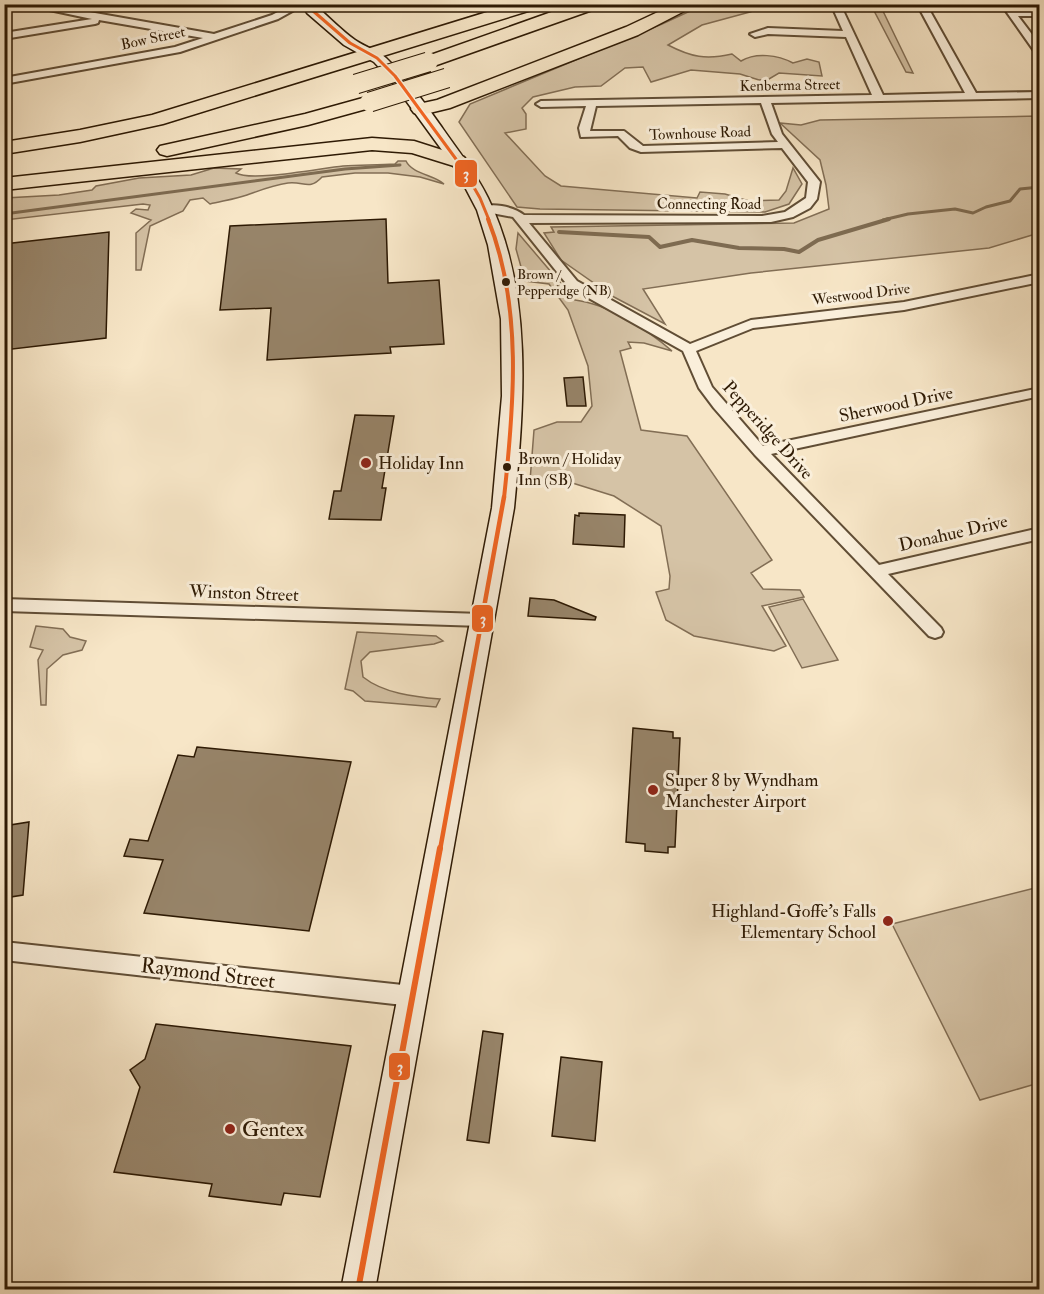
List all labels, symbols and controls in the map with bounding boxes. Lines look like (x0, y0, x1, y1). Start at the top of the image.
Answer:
street label: Bow Street (119, 22, 187, 55)
street label: Kenberma Street (740, 75, 841, 96)
street label: Townhouse Road (649, 122, 752, 145)
line badge: 3 (454, 159, 478, 188)
text: 3 (463, 164, 469, 184)
street label: Connecting Road (657, 195, 762, 214)
place label: Brown / Pepperidge (NB) (517, 266, 611, 300)
marker: Brown / Pepperidge (NB) (500, 276, 512, 288)
street label: Westwood Drive (810, 279, 911, 310)
street label: Pepperidge Drive (717, 376, 818, 485)
street label: Sherwood Drive (837, 381, 956, 428)
place label: Brown / Holiday Inn (SB) (518, 449, 622, 490)
place label: Holiday Inn (378, 452, 464, 475)
marker: Holiday Inn (359, 456, 373, 470)
marker: Brown / Holiday Inn (SB) (501, 461, 513, 473)
street label: Donahue Drive (896, 510, 1010, 557)
street label: Winston Street (188, 580, 299, 607)
line badge: 3 (471, 604, 494, 633)
text: 3 (480, 609, 486, 629)
place label: Super 8 by Wyndham Manchester Airport (665, 769, 818, 813)
marker: Super 8 by Wyndham Manchester Airport (646, 783, 660, 797)
place label: Highland-Goffe's Falls Elementary School (711, 900, 876, 944)
marker: Highland-Goffe's Falls Elementary School (881, 914, 895, 928)
street label: Raymond Street (139, 952, 277, 995)
line badge: 3 (388, 1052, 411, 1081)
text: 3 (397, 1057, 403, 1077)
place label: Gentex (242, 1116, 305, 1143)
marker: Gentex (223, 1122, 237, 1136)

